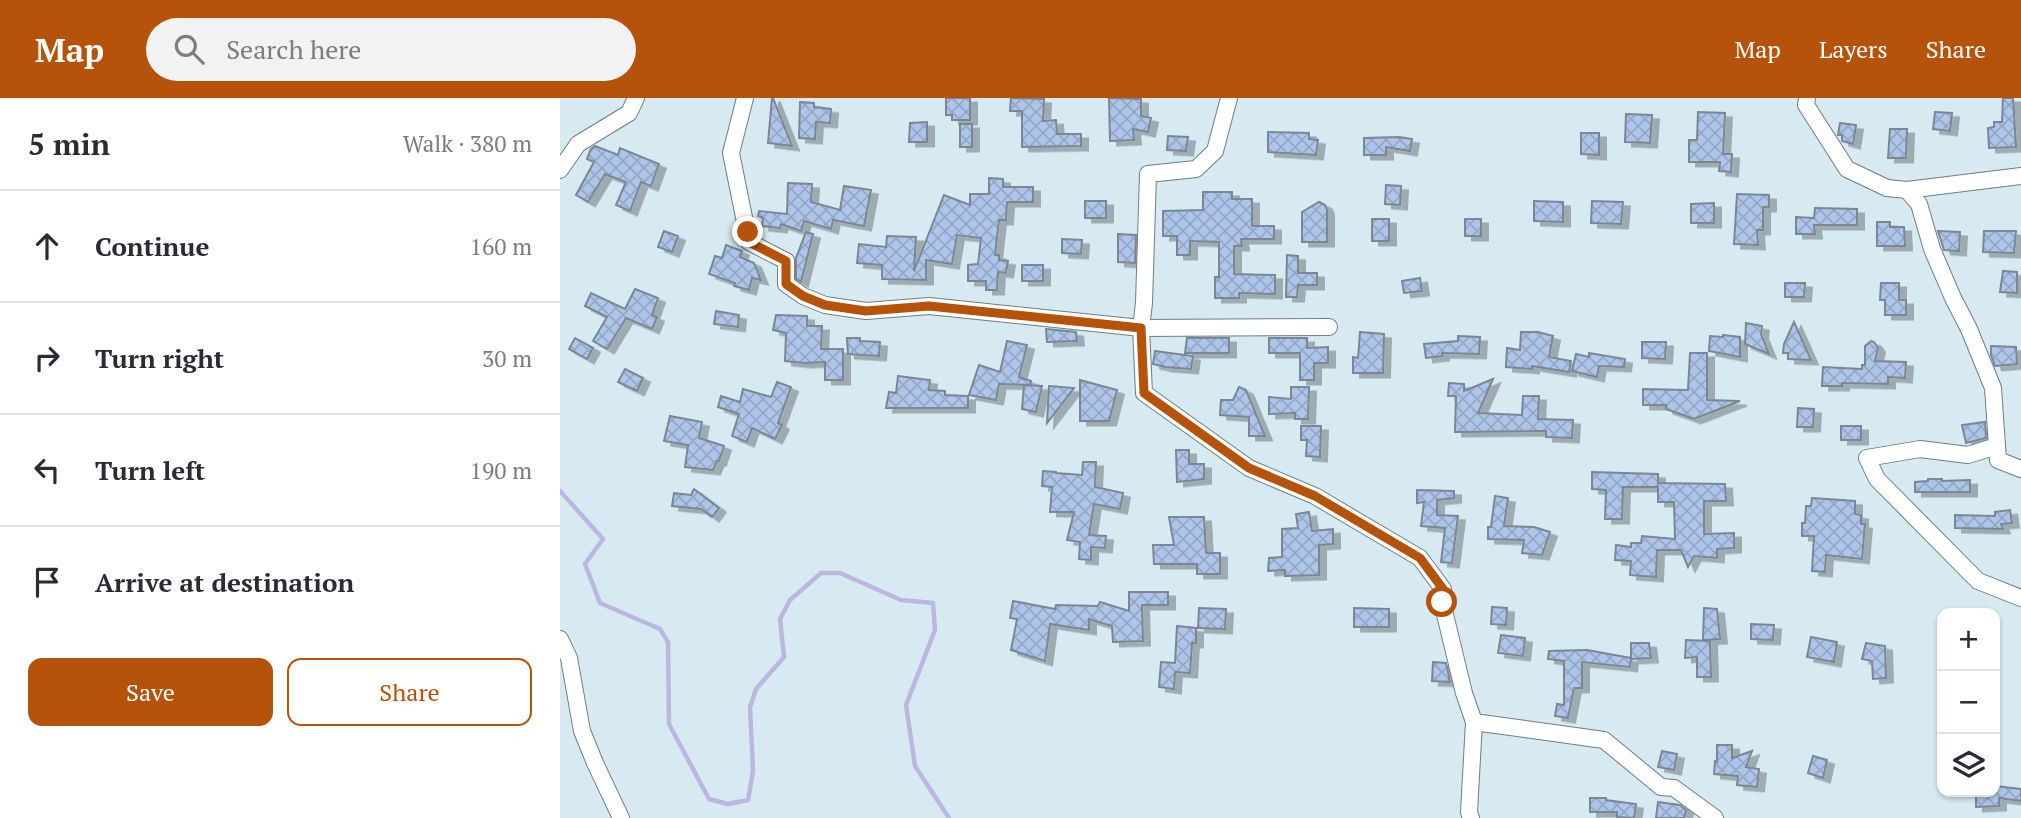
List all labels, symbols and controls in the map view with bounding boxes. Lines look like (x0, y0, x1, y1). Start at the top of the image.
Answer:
search box (146, 18, 636, 81)
text: Map (35, 28, 104, 71)
icon: search (170, 30, 208, 68)
text: Search here (226, 32, 361, 66)
text: Map (1734, 33, 1781, 65)
text: Layers (1819, 33, 1888, 65)
text: Share (1926, 33, 1986, 65)
text: 5 min (28, 124, 110, 164)
text: Walk · 380 m (403, 128, 532, 159)
route end (732, 216, 763, 247)
icon: ahead (28, 227, 66, 265)
text: Continue (95, 229, 209, 263)
text: 160 m (470, 231, 532, 262)
icon: right (28, 339, 66, 377)
text: Turn right (95, 341, 224, 375)
text: 30 m (482, 343, 532, 374)
icon: left (28, 451, 66, 489)
text: Turn left (95, 453, 205, 487)
text: 190 m (470, 455, 532, 486)
icon: arrive (28, 563, 66, 601)
text: Arrive at destination (95, 565, 354, 599)
route start (1426, 586, 1457, 617)
map controls (1937, 608, 2000, 797)
button: + (1937, 608, 2000, 671)
button: Save (28, 658, 273, 726)
button: Share (287, 658, 532, 726)
button: − (1937, 671, 2000, 734)
button: layers (1937, 734, 2000, 797)

